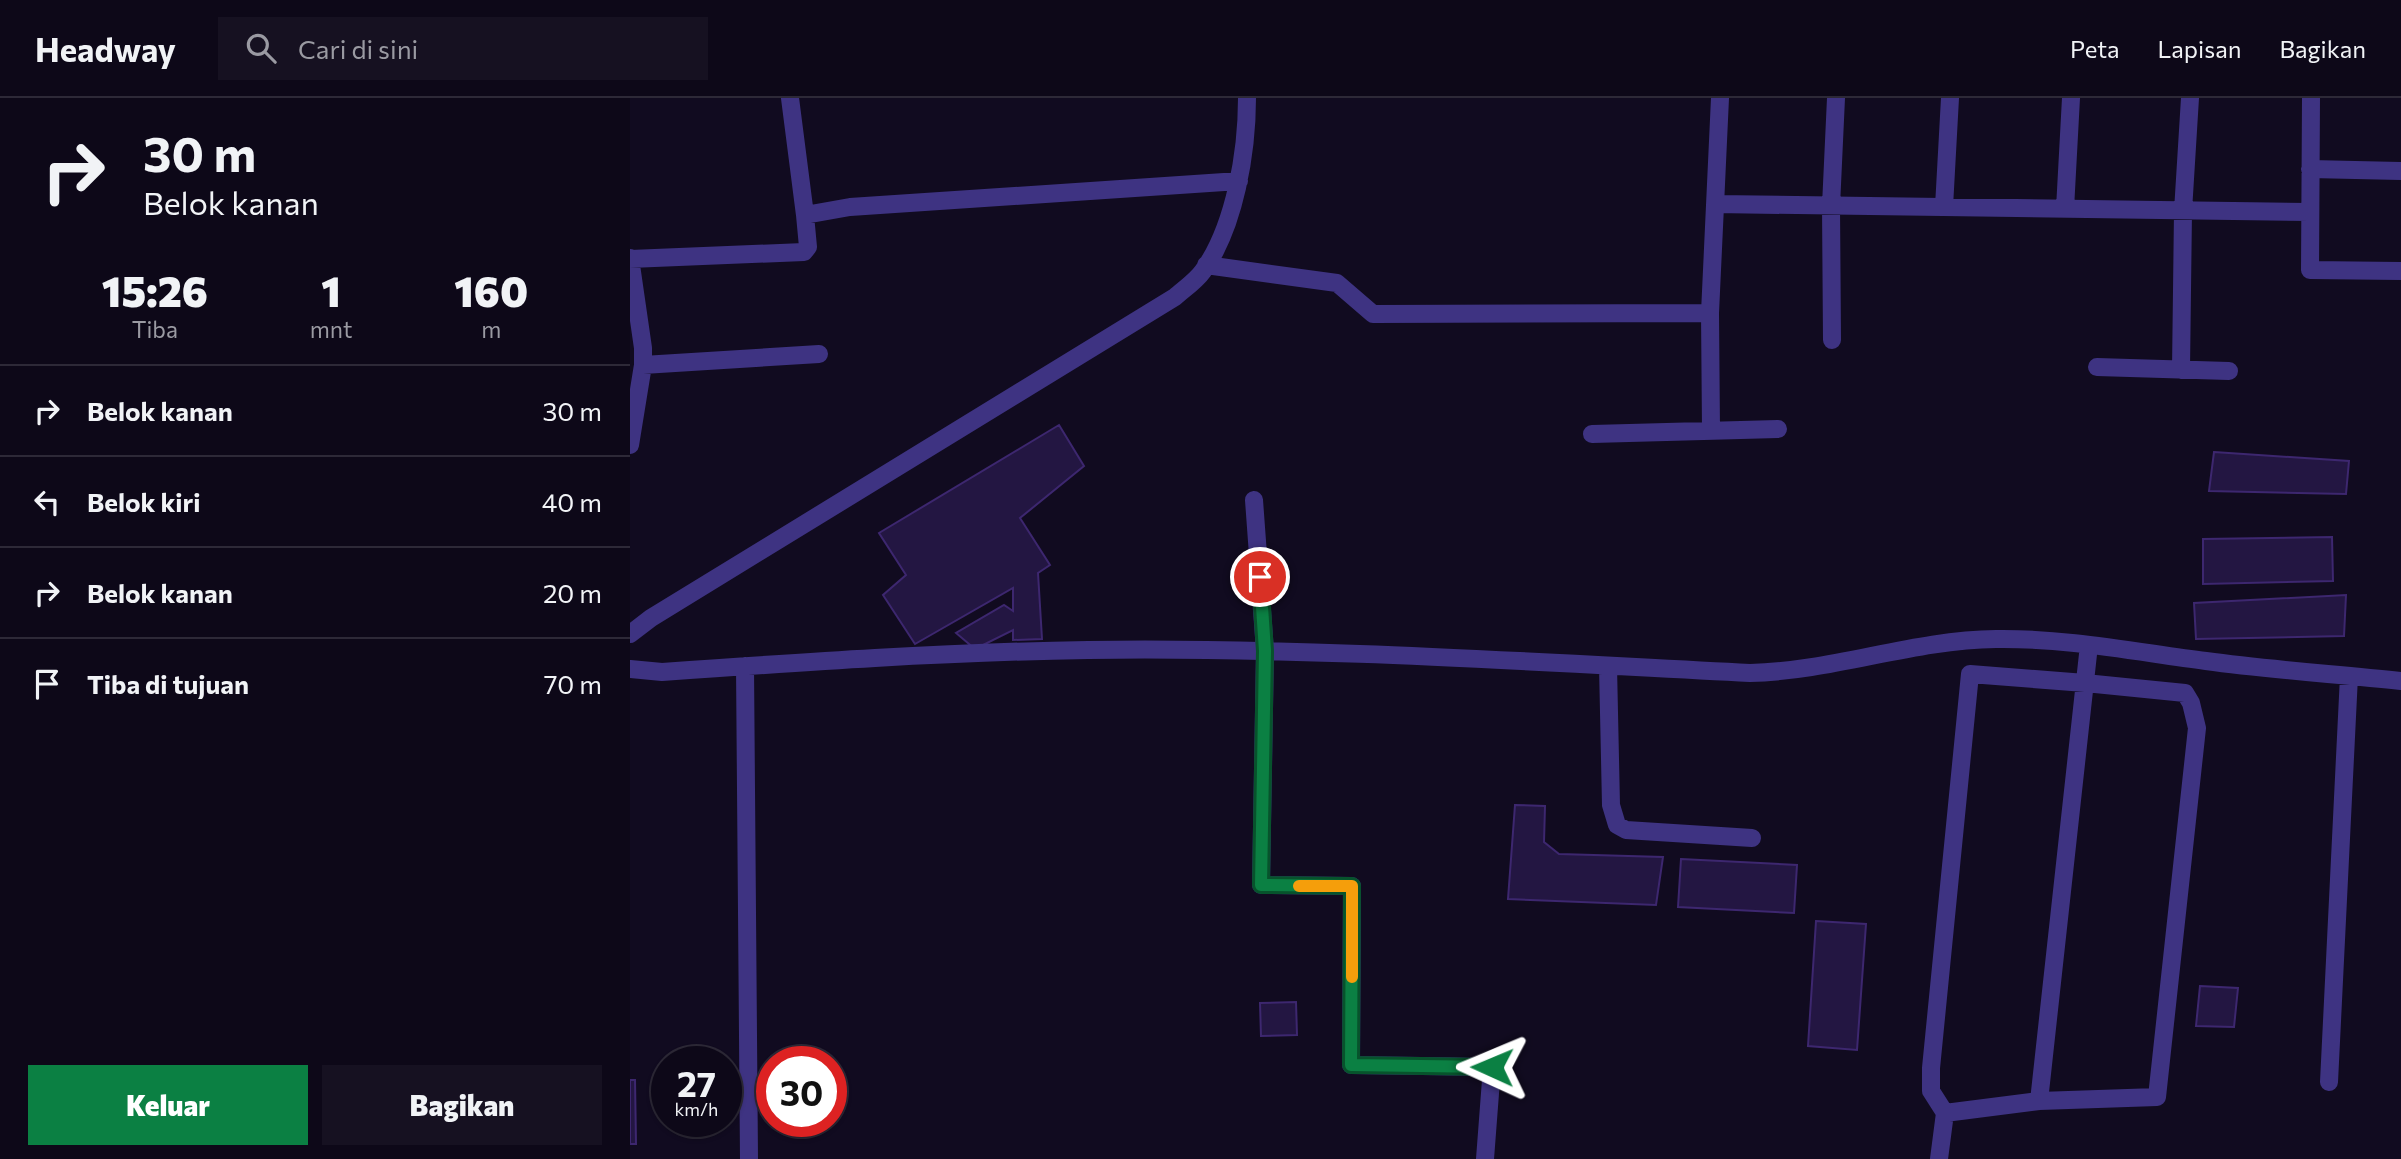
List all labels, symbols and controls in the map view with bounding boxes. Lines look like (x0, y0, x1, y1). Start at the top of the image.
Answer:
search box (218, 17, 708, 80)
text: Headway (35, 28, 176, 69)
icon: search (242, 29, 280, 67)
text: Cari di sini (298, 33, 418, 64)
text: Peta (2070, 34, 2120, 63)
text: Lapisan (2158, 34, 2241, 63)
text: Bagikan (2279, 34, 2366, 63)
text: 30 m (143, 122, 256, 182)
icon: right (28, 126, 119, 217)
text: Belok kanan (143, 182, 319, 222)
text: 15:26 (102, 264, 208, 316)
text: 1 (321, 264, 341, 316)
text: 160 (454, 264, 528, 316)
text: Tiba (132, 315, 178, 343)
text: mnt (310, 315, 352, 343)
text: m (481, 315, 501, 343)
icon: right (28, 392, 66, 430)
text: Belok kanan (87, 395, 233, 426)
text: 30 m (543, 395, 602, 426)
icon: left (28, 483, 66, 521)
text: Belok kiri (87, 486, 201, 517)
text: 40 m (542, 486, 602, 517)
pin (1230, 547, 1290, 607)
icon: arrive (1241, 558, 1279, 596)
icon: right (28, 574, 66, 612)
text: Belok kanan (87, 577, 233, 608)
text: 20 m (543, 577, 602, 608)
icon: arrive (28, 665, 66, 703)
text: Tiba di tujuan (87, 668, 249, 699)
text: 70 m (544, 668, 602, 699)
position arrow (1455, 1030, 1529, 1104)
speed limit sign: 30 (756, 1046, 847, 1137)
text: 27 (677, 1061, 716, 1104)
button: Keluar (28, 1065, 308, 1145)
button: Bagikan (322, 1065, 602, 1145)
text: km/h (675, 1098, 718, 1120)

